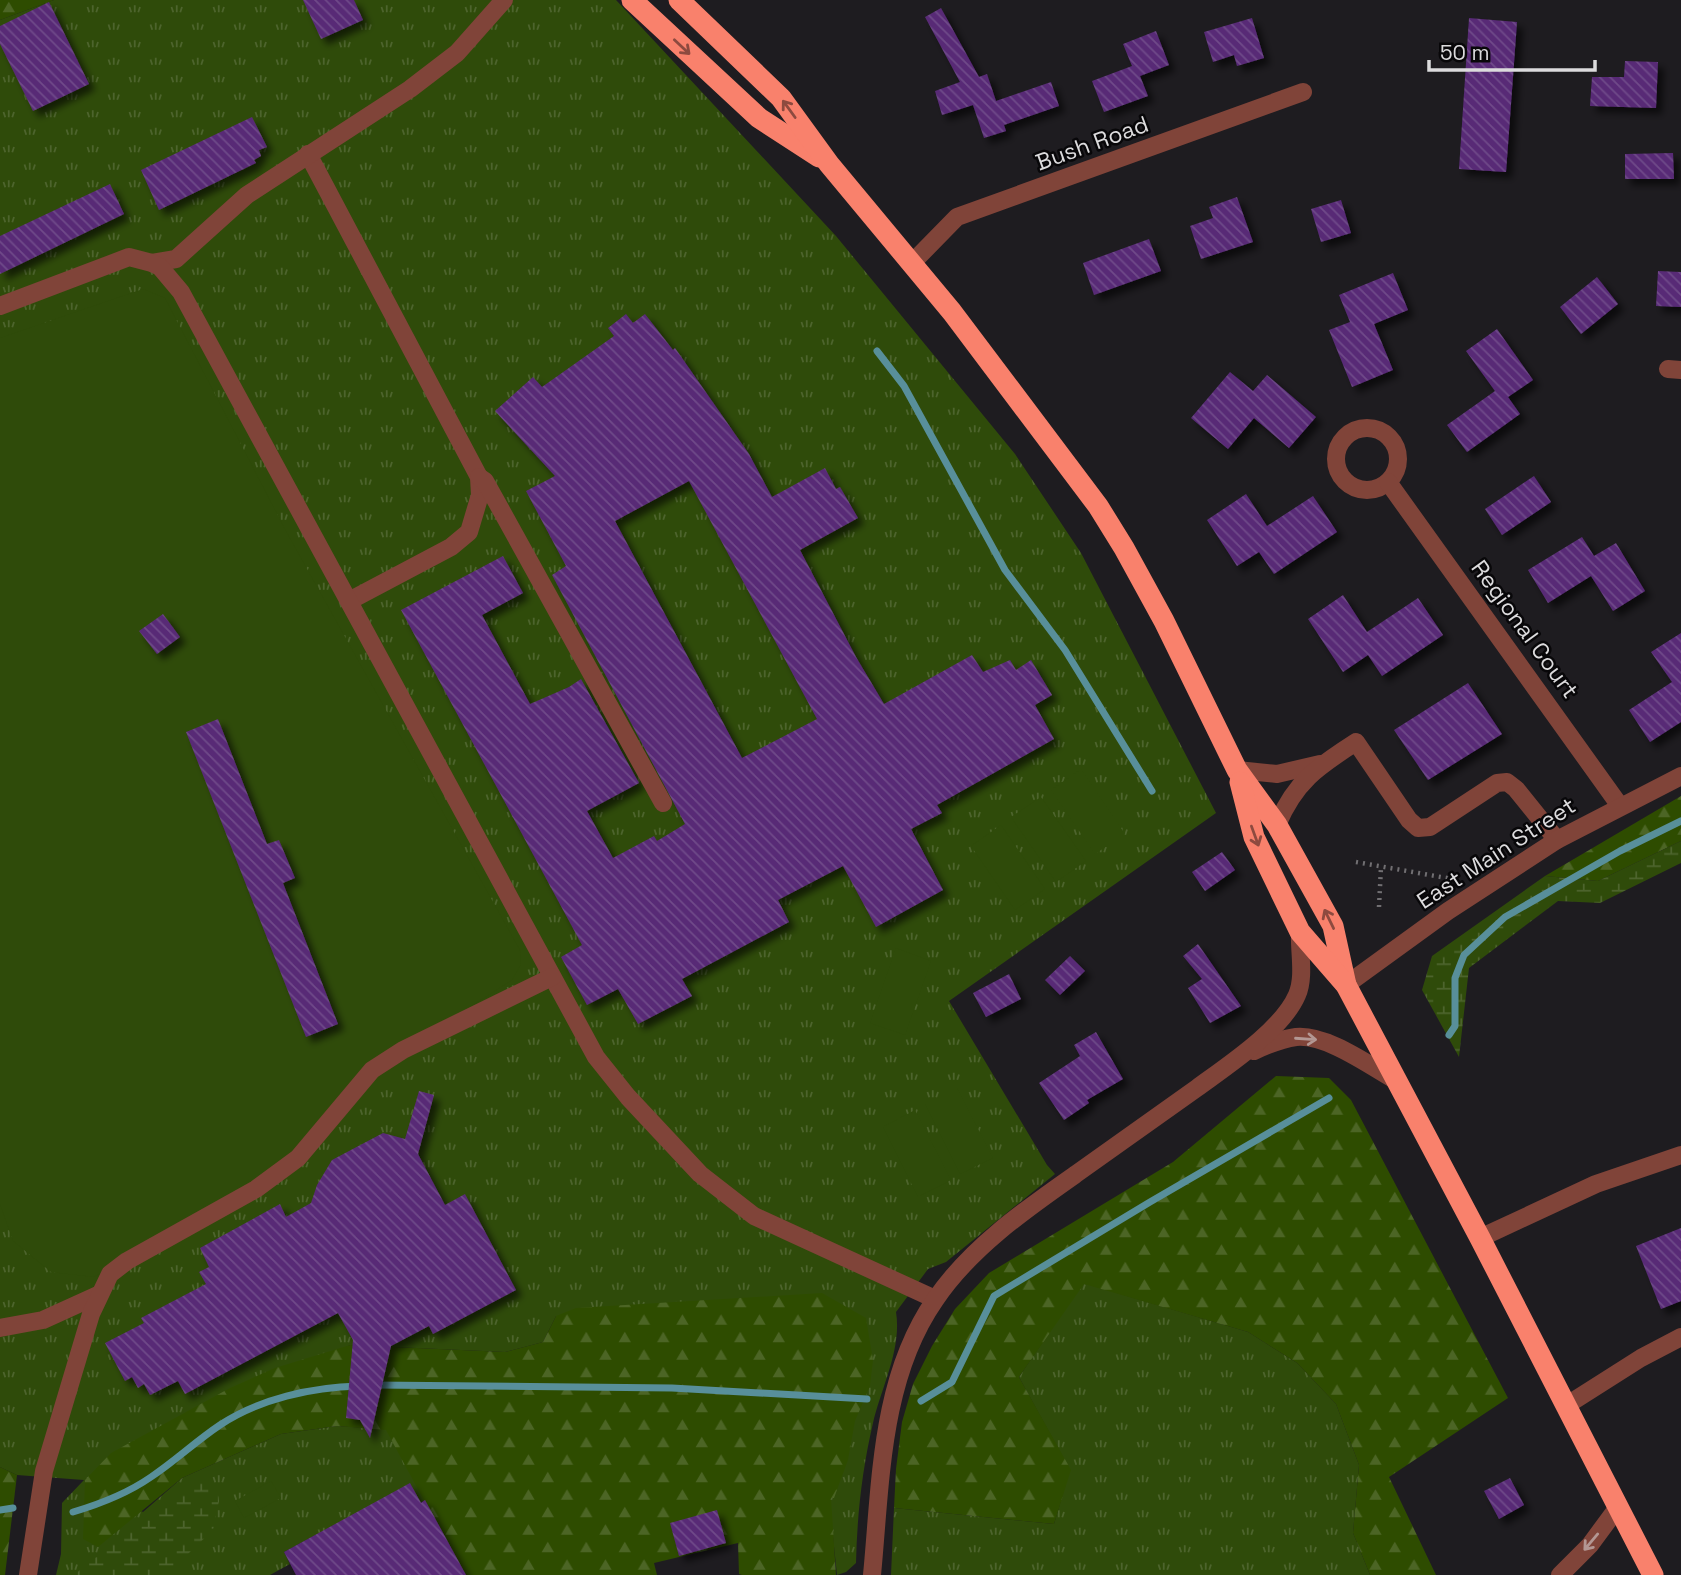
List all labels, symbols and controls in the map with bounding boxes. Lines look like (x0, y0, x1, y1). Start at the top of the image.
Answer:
scale bar (1429, 28, 1595, 72)
one-way arrow (673, 38, 690, 55)
text: 50 m (1440, 39, 1490, 66)
one-way arrow (782, 100, 796, 119)
street label: Bush Road (1031, 109, 1153, 177)
street label: Regional Court (1465, 554, 1585, 704)
street label: East Main Street (1411, 790, 1581, 916)
one-way arrow (1250, 824, 1263, 846)
one-way arrow (1322, 909, 1335, 930)
one-way arrow (1294, 1033, 1316, 1046)
one-way arrow (1584, 1533, 1599, 1551)

